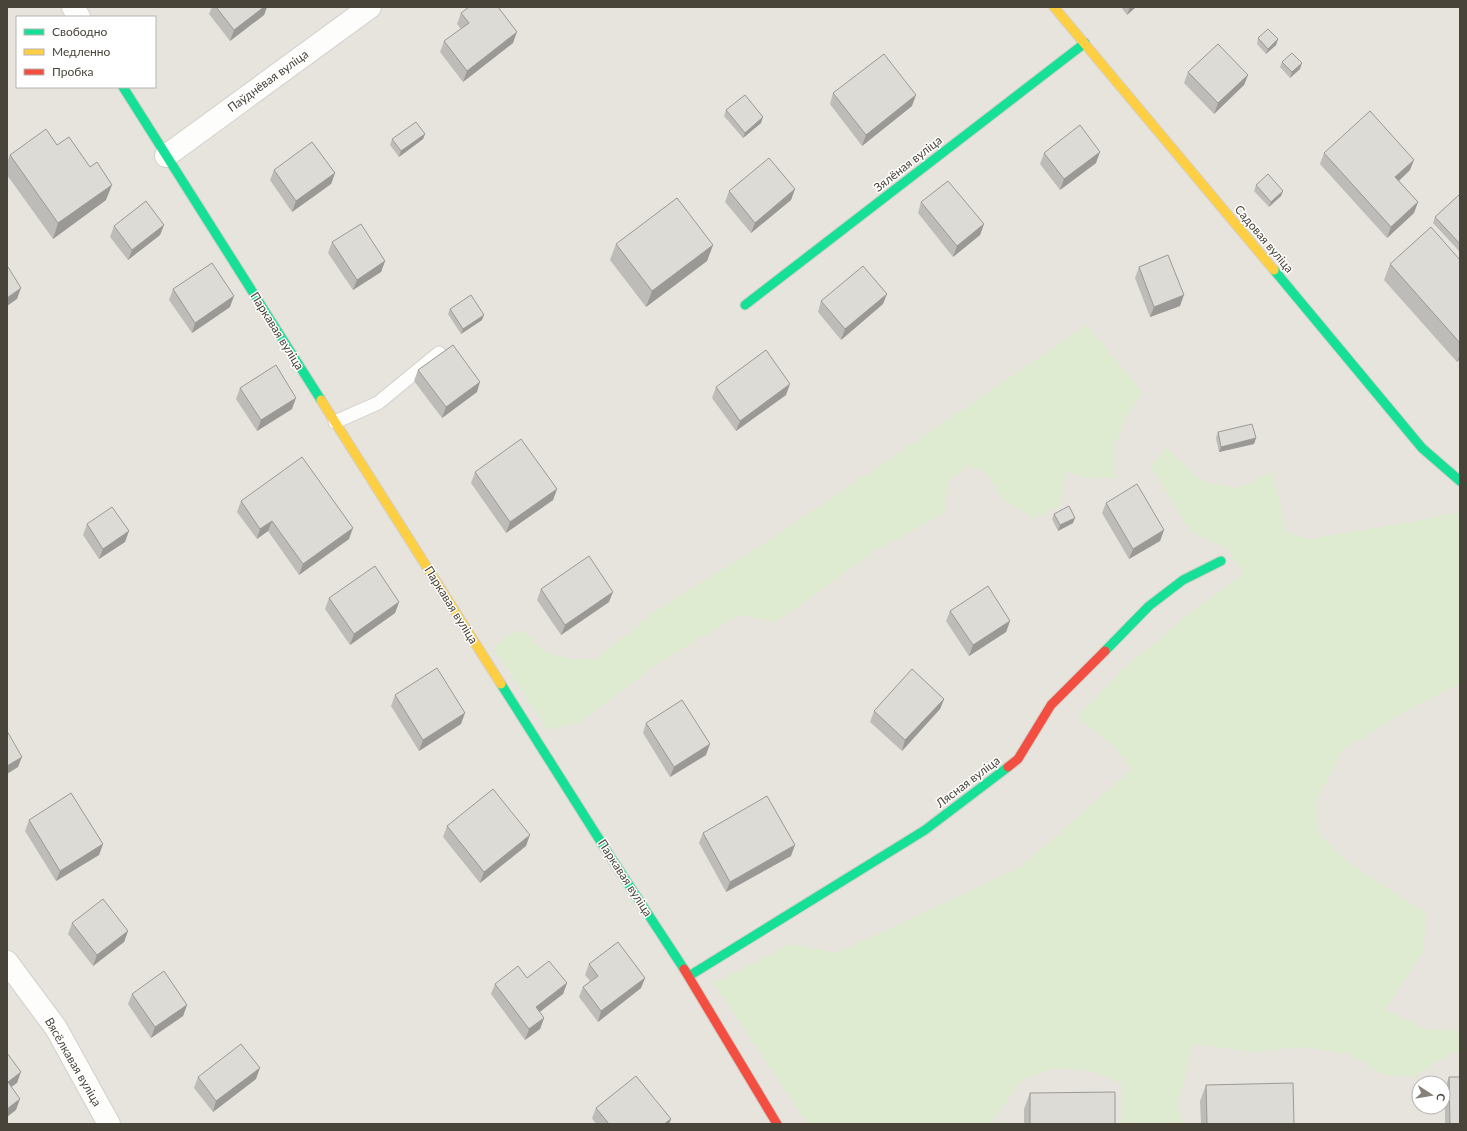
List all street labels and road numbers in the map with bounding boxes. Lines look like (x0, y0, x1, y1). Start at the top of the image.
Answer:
street label: Паўднёвая вуліца (224, 46, 311, 115)
street label: Зялёная вуліца (871, 132, 945, 195)
street label: Садовая вуліца (1232, 202, 1297, 276)
street label: Паркавая вуліца (247, 289, 307, 372)
street label: Паркавая вуліца (421, 563, 481, 646)
street label: Лясная вуліца (932, 753, 1003, 811)
street label: Паркавая вуліца (595, 836, 656, 919)
street label: Вясёлкавая вуліца (42, 1015, 105, 1109)

